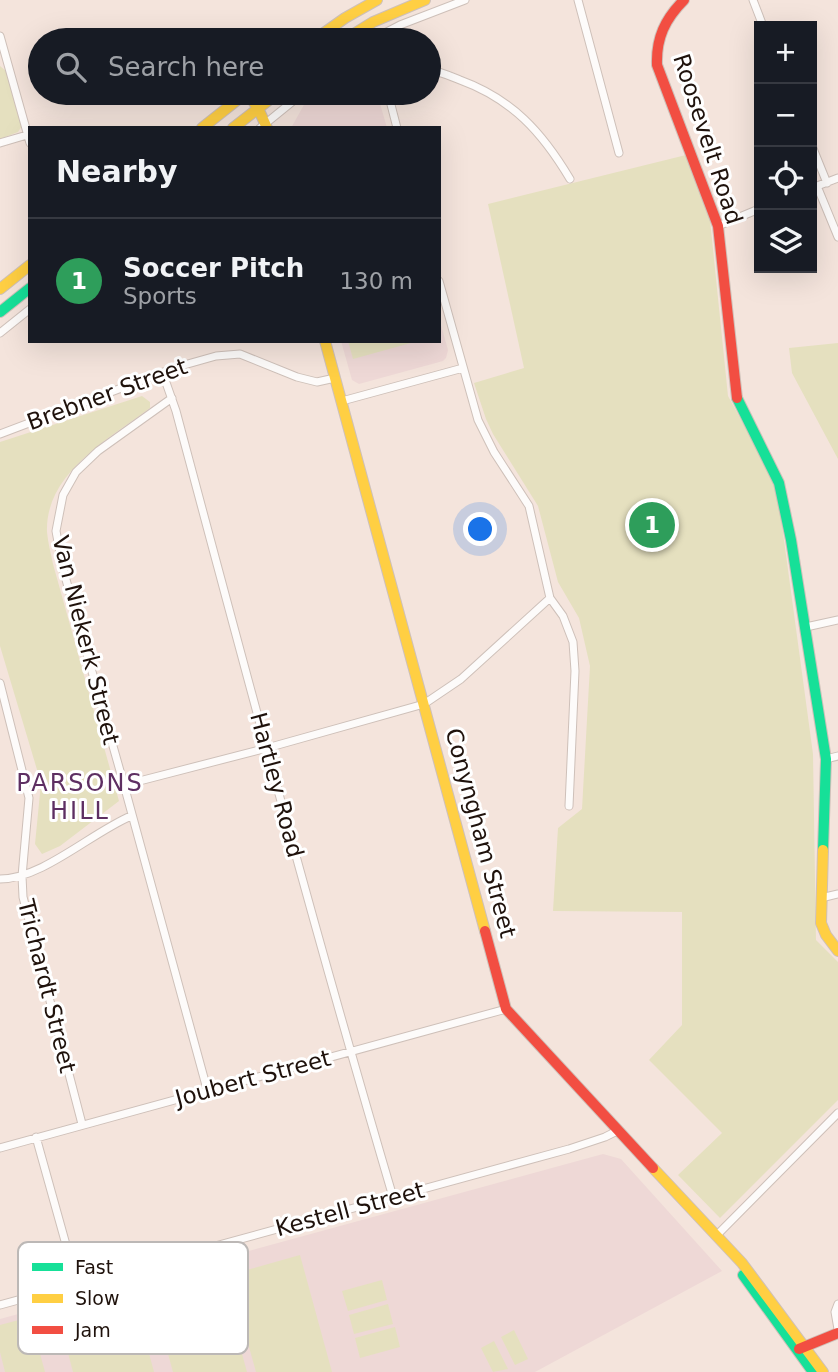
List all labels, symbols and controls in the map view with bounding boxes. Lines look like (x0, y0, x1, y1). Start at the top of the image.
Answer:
map controls (754, 21, 817, 273)
button: + (754, 21, 817, 84)
search box (28, 28, 441, 105)
icon: search (52, 48, 90, 86)
street label: Roosevelt Road (668, 51, 748, 227)
text: Search here (108, 52, 264, 82)
button: − (754, 84, 817, 147)
button: locate (754, 147, 817, 210)
text: Nearby (56, 154, 178, 189)
button: layers (754, 210, 817, 273)
text: Soccer Pitch (123, 253, 304, 283)
text: 1 (71, 268, 87, 294)
text: 130 m (339, 268, 413, 294)
text: Sports (123, 283, 197, 309)
street label: Brebner Street (23, 353, 191, 435)
pin: 1 (629, 499, 675, 551)
your location (463, 512, 497, 546)
street label: Van Niekerk Street (47, 533, 125, 747)
street label: Hartley Road (245, 710, 309, 860)
street label: Conyngham Street (441, 725, 521, 941)
district label: PARSONS HILL (16, 769, 144, 825)
street label: Trichardt Street (13, 896, 81, 1075)
street label: Joubert Street (170, 1045, 334, 1112)
street label: Kestell Street (273, 1177, 427, 1241)
legend (18, 1242, 248, 1354)
text: Fast (75, 1256, 113, 1278)
text: Slow (75, 1287, 120, 1309)
text: Jam (74, 1319, 111, 1341)

